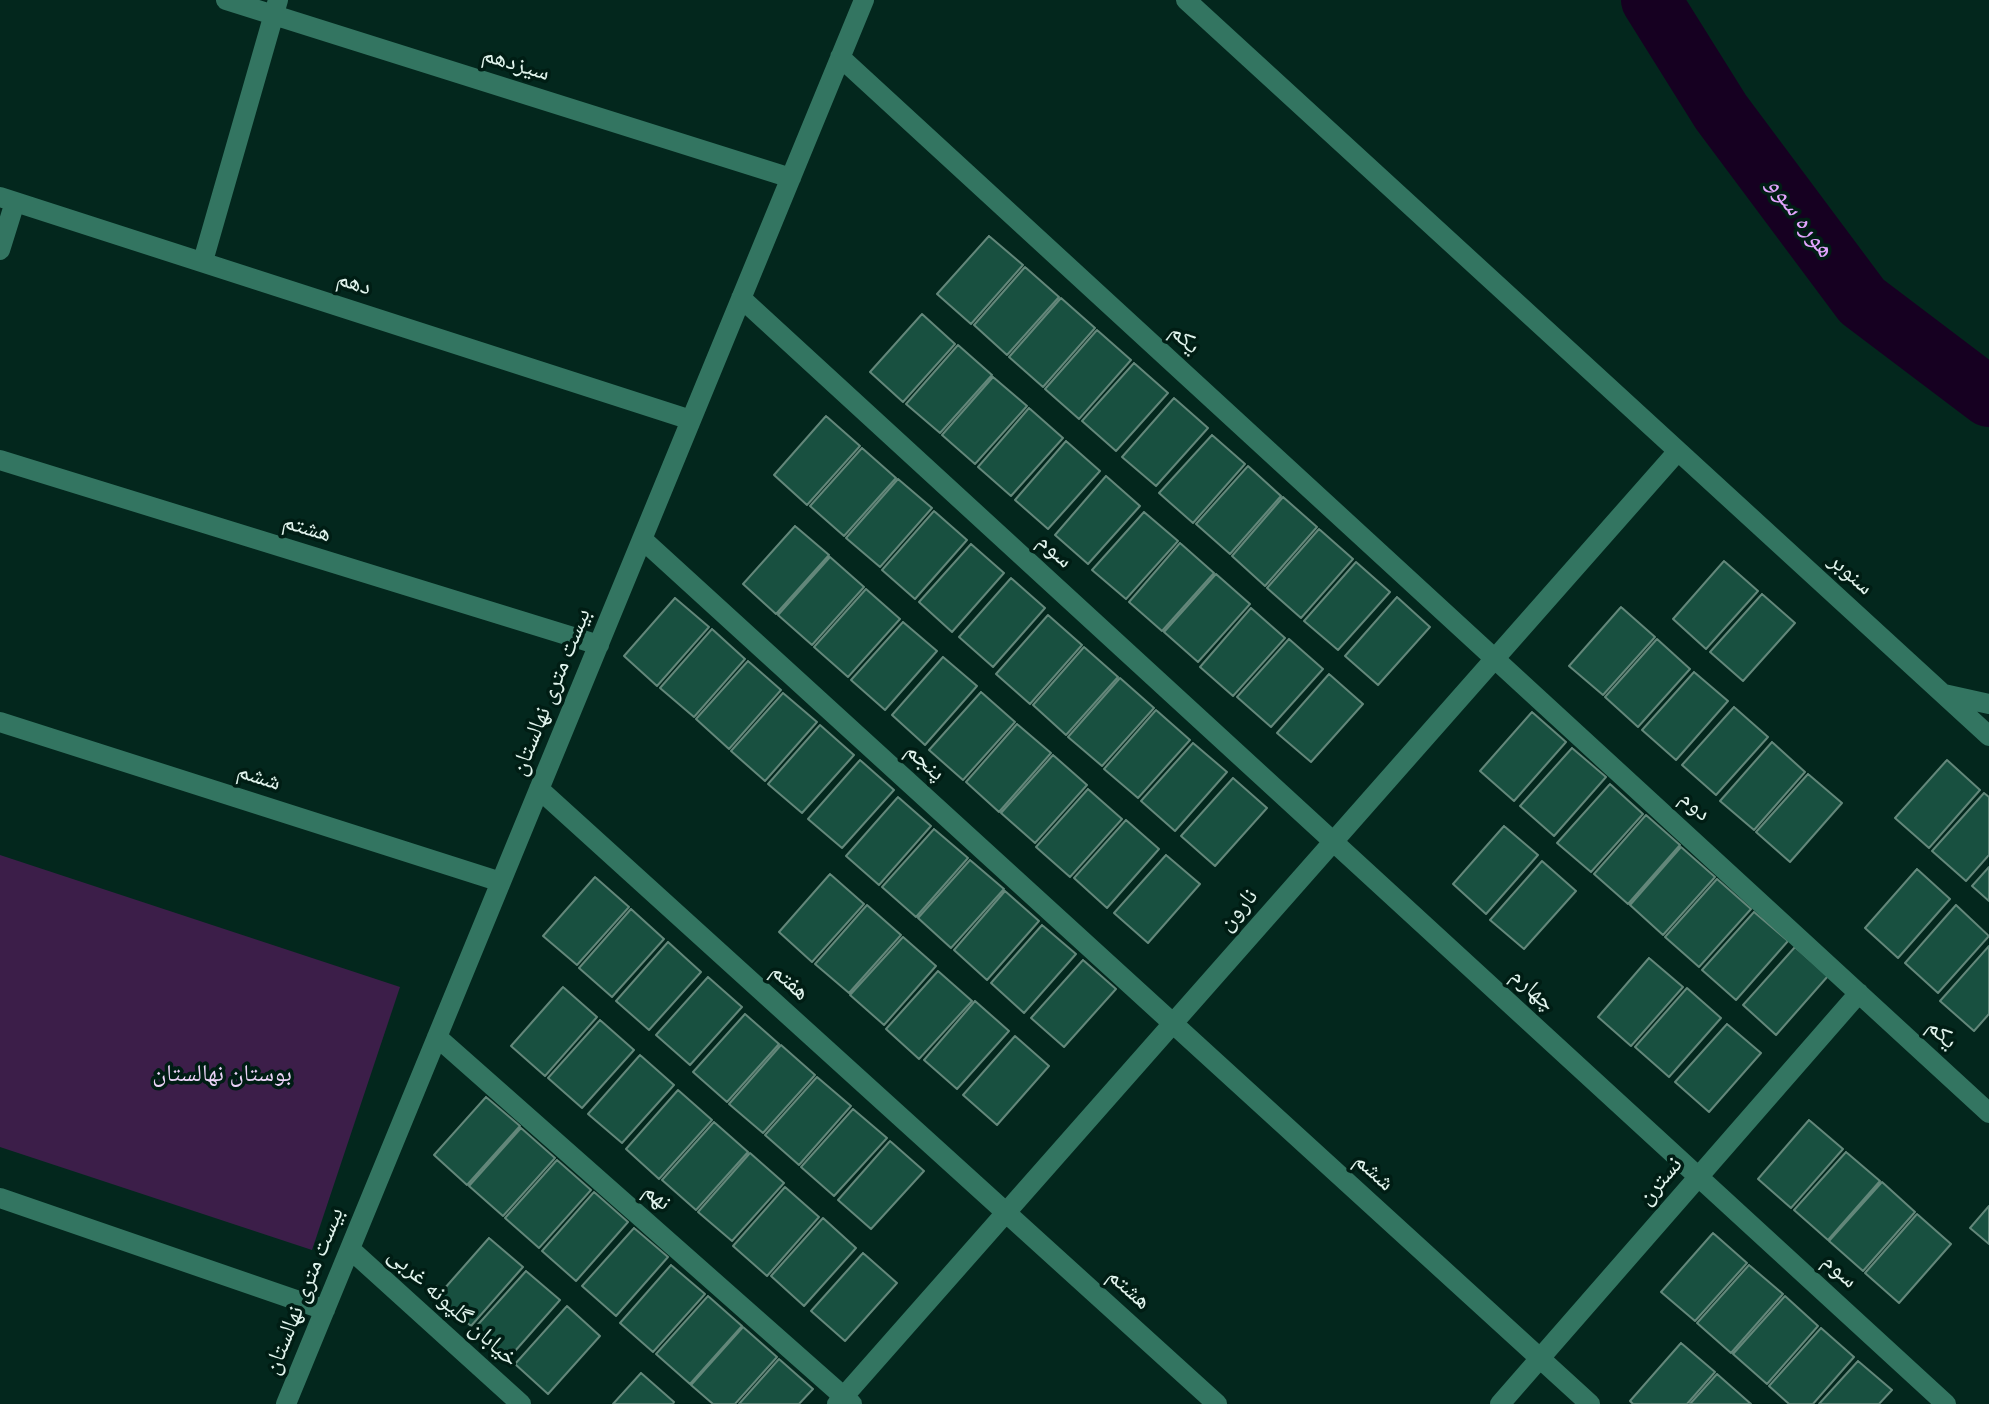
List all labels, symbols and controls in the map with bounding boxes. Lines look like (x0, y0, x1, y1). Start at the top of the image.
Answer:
street label: سیزدهم (479, 40, 553, 88)
water label: هوره سوو (1759, 170, 1841, 264)
street label: دهم (333, 264, 375, 302)
street label: یکم (1164, 318, 1206, 360)
street label: هشتم (279, 507, 335, 549)
street label: سوم (1031, 527, 1079, 575)
street label: سنوبر (1823, 546, 1879, 602)
street label: بیست متری نهالستان (504, 604, 598, 780)
street label: پنجم (899, 737, 951, 787)
street label: ششم (233, 756, 285, 798)
street label: دوم (1673, 784, 1717, 828)
street label: نارون (1212, 883, 1264, 937)
street label: هفتم (764, 957, 816, 1007)
street label: چهارم (1504, 962, 1562, 1018)
street label: یکم (1921, 1013, 1963, 1055)
park label: بوستان نهالستان (152, 1060, 292, 1088)
street label: ششم (1348, 1146, 1400, 1198)
street label: نسترن (1631, 1151, 1689, 1211)
street label: نهم (637, 1177, 677, 1217)
street label: بیست متری نهالستان (257, 1203, 351, 1379)
street label: خیابان گلپونه غربی (382, 1241, 524, 1373)
street label: سوم (1816, 1247, 1864, 1295)
street label: هشتم (1101, 1262, 1157, 1316)

